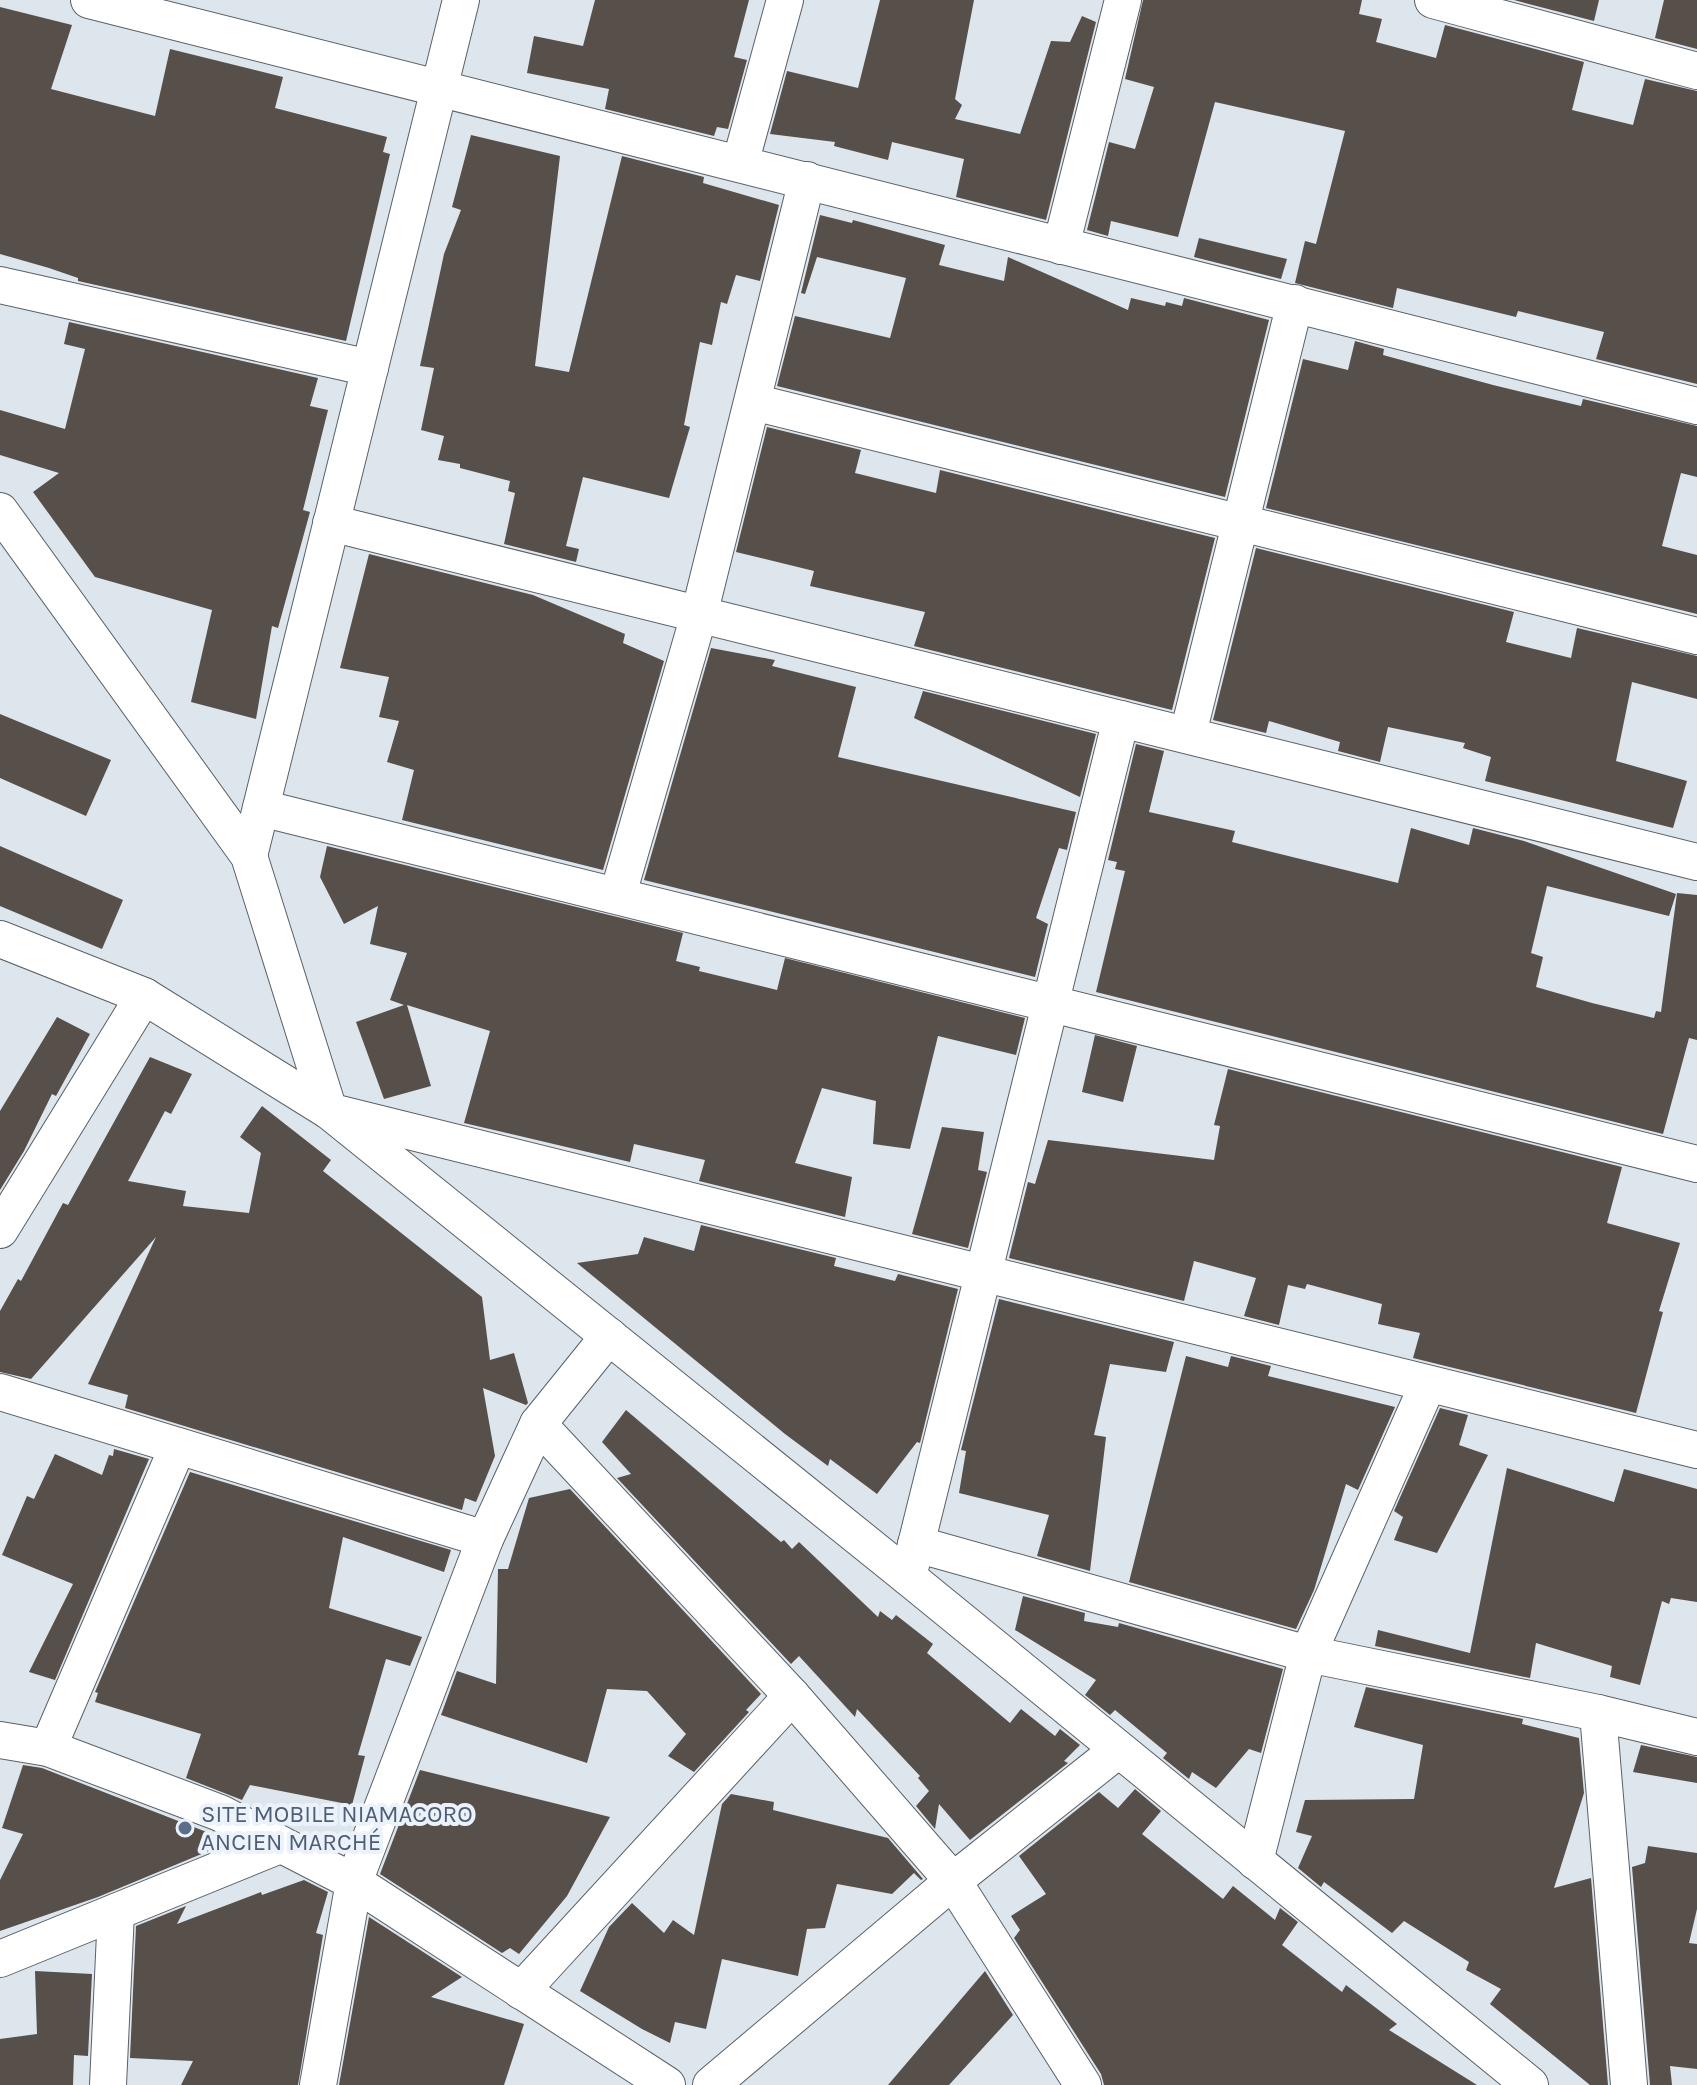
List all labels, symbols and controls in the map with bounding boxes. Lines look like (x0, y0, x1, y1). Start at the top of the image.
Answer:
place label: SITE MOBILE NIAMACORO ANCIEN MARCHÉ (201, 1800, 473, 1856)
marker: SITE MOBILE NIAMACORO ANCIEN MARCHÉ (176, 1819, 194, 1837)

